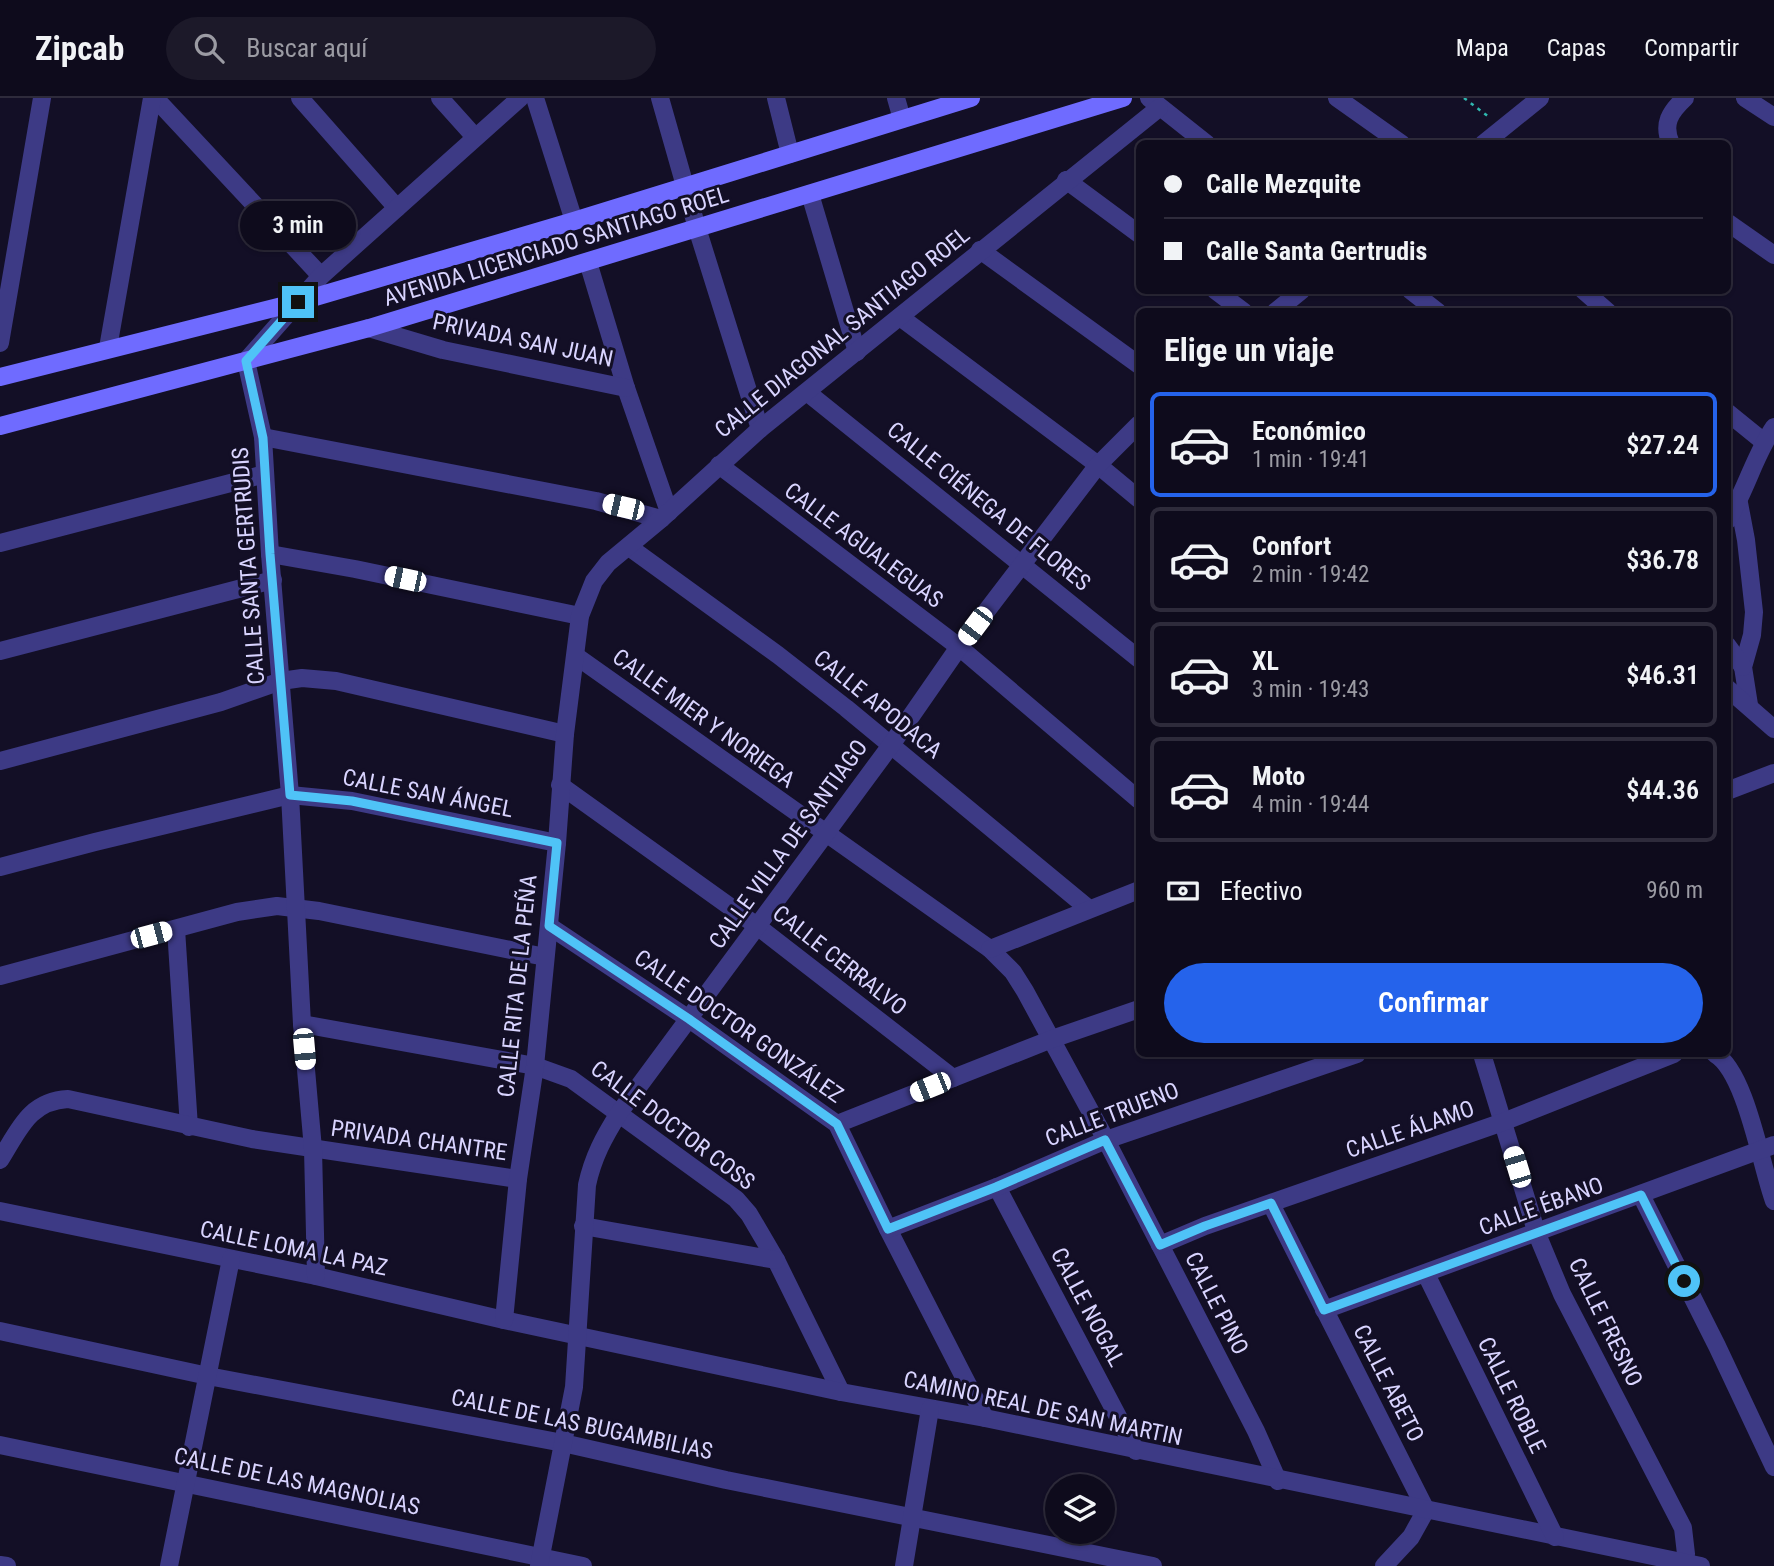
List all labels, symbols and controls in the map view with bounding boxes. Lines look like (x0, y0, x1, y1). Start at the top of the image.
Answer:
search box (166, 17, 656, 80)
text: Zipcab (35, 29, 124, 68)
icon: search (190, 29, 228, 67)
text: Buscar aquí (246, 33, 367, 63)
text: Mapa (1456, 34, 1509, 62)
text: Capas (1547, 34, 1606, 62)
text: Compartir (1644, 34, 1739, 62)
text: Calle Mezquite (1206, 169, 1361, 199)
street label: AVENIDA LICENCIADO SANTIAGO ROEL (380, 181, 732, 312)
callout: 3 min (240, 200, 356, 250)
text: 3 min (273, 212, 323, 239)
street label: CALLE DIAGONAL SANTIAGO ROEL (710, 221, 975, 443)
text: Calle Santa Gertrudis (1206, 236, 1427, 266)
route end (282, 286, 314, 318)
street label: PRIVADA SAN JUAN (430, 308, 615, 373)
text: Elige un viaje (1164, 331, 1334, 369)
icon: car (1168, 413, 1231, 476)
street label: CALLE CIÉNEGA DE FLORES (882, 415, 1096, 597)
text: Económico (1252, 416, 1366, 446)
text: $27.24 (1626, 430, 1699, 460)
street label: CALLE SANTA GERTRUDIS (227, 446, 270, 686)
text: 1 min · 19:41 (1252, 446, 1369, 473)
street label: CALLE AGUALEGUAS (779, 477, 948, 614)
car (601, 492, 646, 522)
icon: car (1168, 528, 1231, 591)
text: Confort (1252, 531, 1331, 561)
text: $36.78 (1626, 545, 1699, 575)
text: 2 min · 19:42 (1252, 561, 1369, 588)
car (383, 564, 428, 594)
car (954, 603, 997, 649)
street label: CALLE MIER Y NORIEGA (607, 643, 800, 794)
icon: car (1168, 643, 1231, 706)
street label: CALLE APODACA (808, 644, 947, 764)
text: XL (1252, 646, 1279, 676)
text: $46.31 (1626, 660, 1699, 690)
text: 3 min · 19:43 (1252, 676, 1369, 703)
street label: CALLE VILLA DE SANTIAGO (704, 735, 873, 954)
icon: car (1168, 758, 1231, 821)
text: Moto (1252, 761, 1305, 791)
street label: CALLE SAN ÁNGEL (340, 763, 516, 823)
text: $44.36 (1626, 775, 1699, 805)
text: 4 min · 19:44 (1252, 791, 1369, 818)
icon: cash (1164, 872, 1202, 910)
street label: CALLE RITA DE LA PEÑA (491, 873, 543, 1099)
text: Efectivo (1220, 876, 1302, 906)
text: 960 m (1646, 877, 1703, 904)
street label: CALLE CERRALVO (767, 900, 912, 1021)
car (128, 919, 175, 951)
street label: CALLE DOCTOR GONZÁLEZ (629, 943, 849, 1109)
button: Confirmar (1164, 963, 1703, 1043)
car (292, 1027, 317, 1071)
street label: CALLE DOCTOR COSS (585, 1055, 760, 1196)
car (907, 1069, 954, 1105)
street label: CALLE TRUENO (1042, 1077, 1183, 1152)
street label: CALLE ÁLAMO (1342, 1094, 1478, 1164)
street label: PRIVADA CHANTRE (329, 1115, 509, 1166)
car (1501, 1144, 1534, 1190)
street label: CALLE ÉBANO (1475, 1171, 1607, 1241)
street label: CALLE LOMA LA PAZ (198, 1215, 390, 1282)
street label: CALLE NOGAL (1045, 1243, 1130, 1371)
street label: CALLE PINO (1179, 1247, 1254, 1359)
street label: CALLE FRESNO (1563, 1254, 1648, 1391)
route start (1668, 1265, 1700, 1297)
street label: CALLE ABETO (1348, 1320, 1430, 1446)
street label: CALLE ROBLE (1472, 1333, 1551, 1458)
street label: CAMINO REAL DE SAN MARTIN (901, 1366, 1185, 1451)
street label: CALLE DE LAS BUGAMBILIAS (449, 1384, 715, 1465)
street label: CALLE DE LAS MAGNOLIAS (171, 1442, 422, 1521)
map controls (1045, 1474, 1115, 1544)
button: layers (1045, 1474, 1115, 1544)

